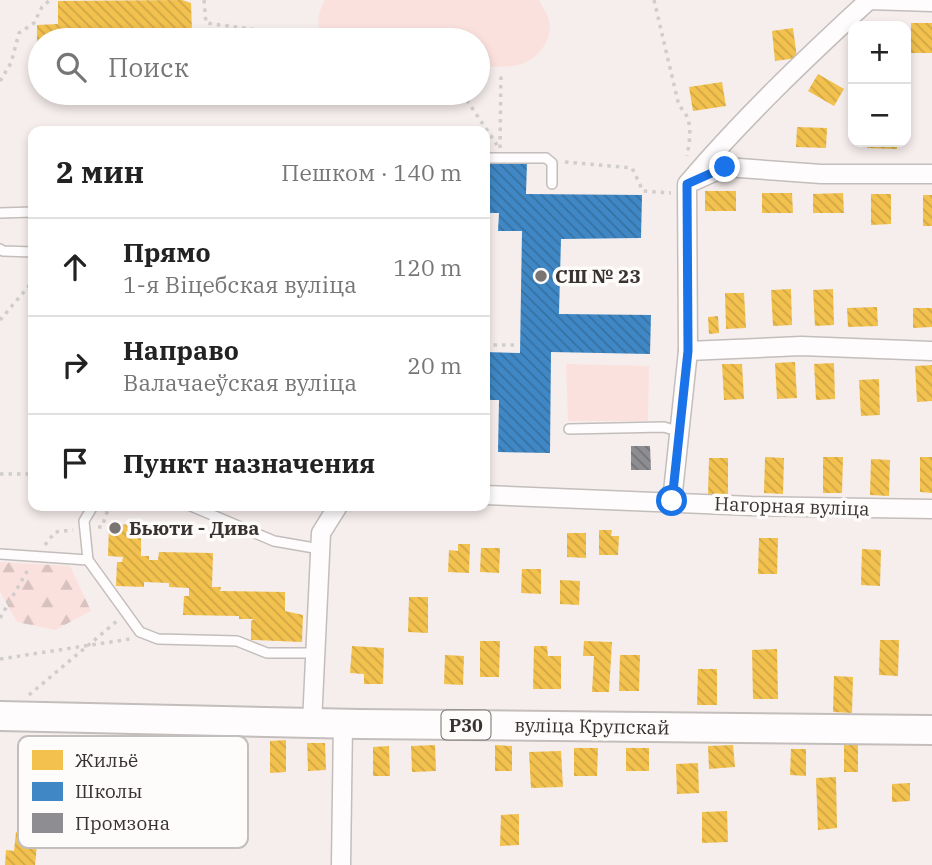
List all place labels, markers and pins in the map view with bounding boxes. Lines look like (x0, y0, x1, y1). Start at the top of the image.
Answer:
place label: СШ № 23 (555, 264, 641, 288)
marker: СШ № 23 (533, 268, 549, 284)
place label: Бьюти - Дива (129, 516, 259, 540)
marker: Бьюти - Дива (107, 520, 123, 536)

